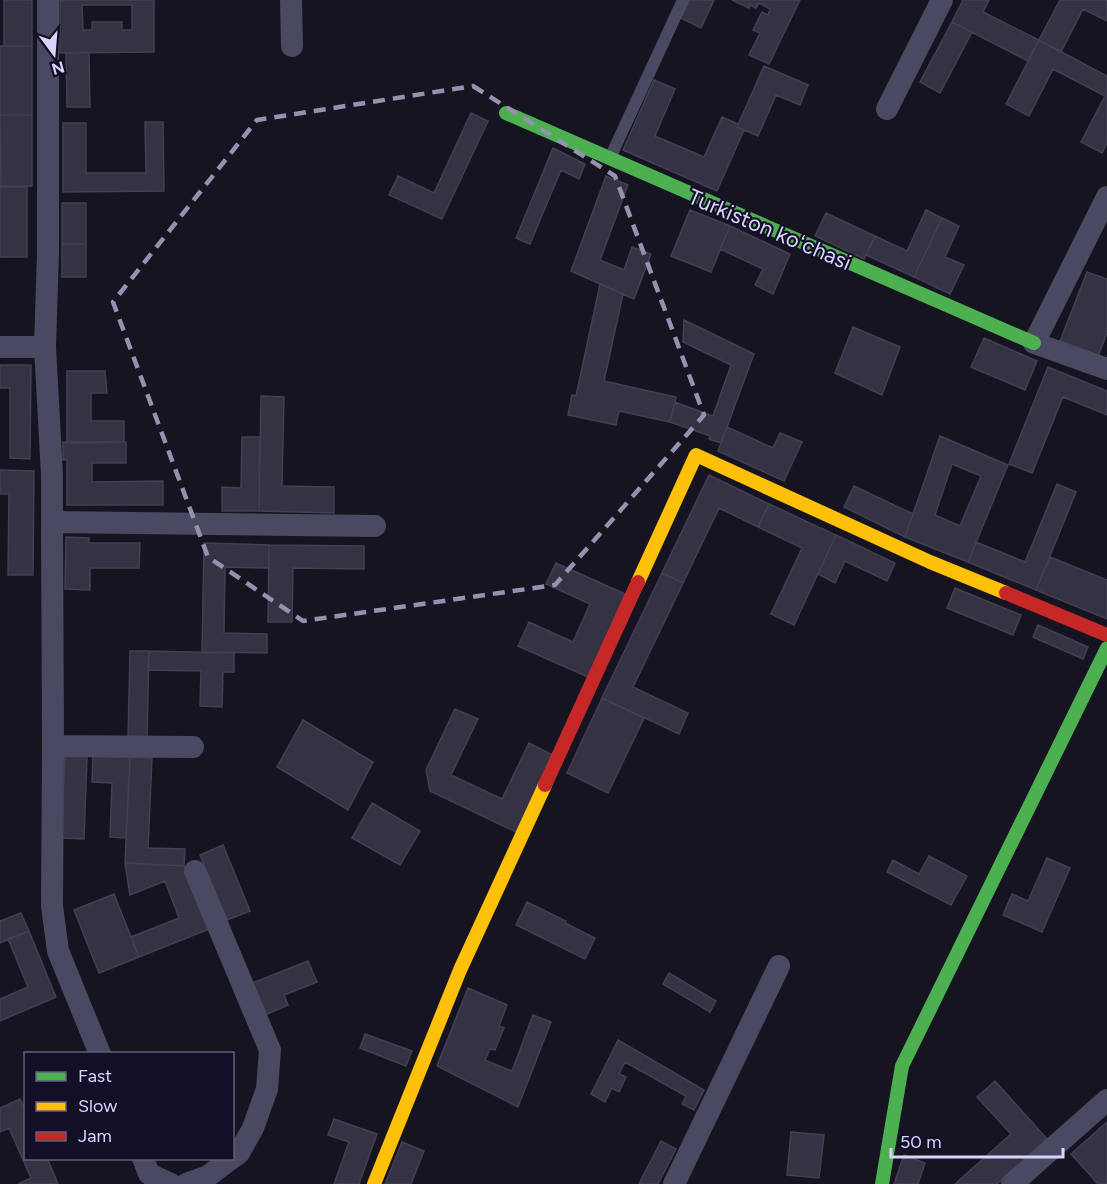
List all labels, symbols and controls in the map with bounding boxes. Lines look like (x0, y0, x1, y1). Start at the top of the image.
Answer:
north arrow (24, 24, 84, 84)
text: N (49, 57, 67, 79)
street label: Turkiston koʻchasi (684, 183, 855, 276)
legend (24, 1052, 234, 1160)
text: Fast (78, 1065, 112, 1087)
text: Slow (78, 1095, 117, 1117)
scale bar (891, 1121, 1064, 1159)
text: Jam (78, 1125, 112, 1147)
text: 50 m (900, 1131, 942, 1153)

